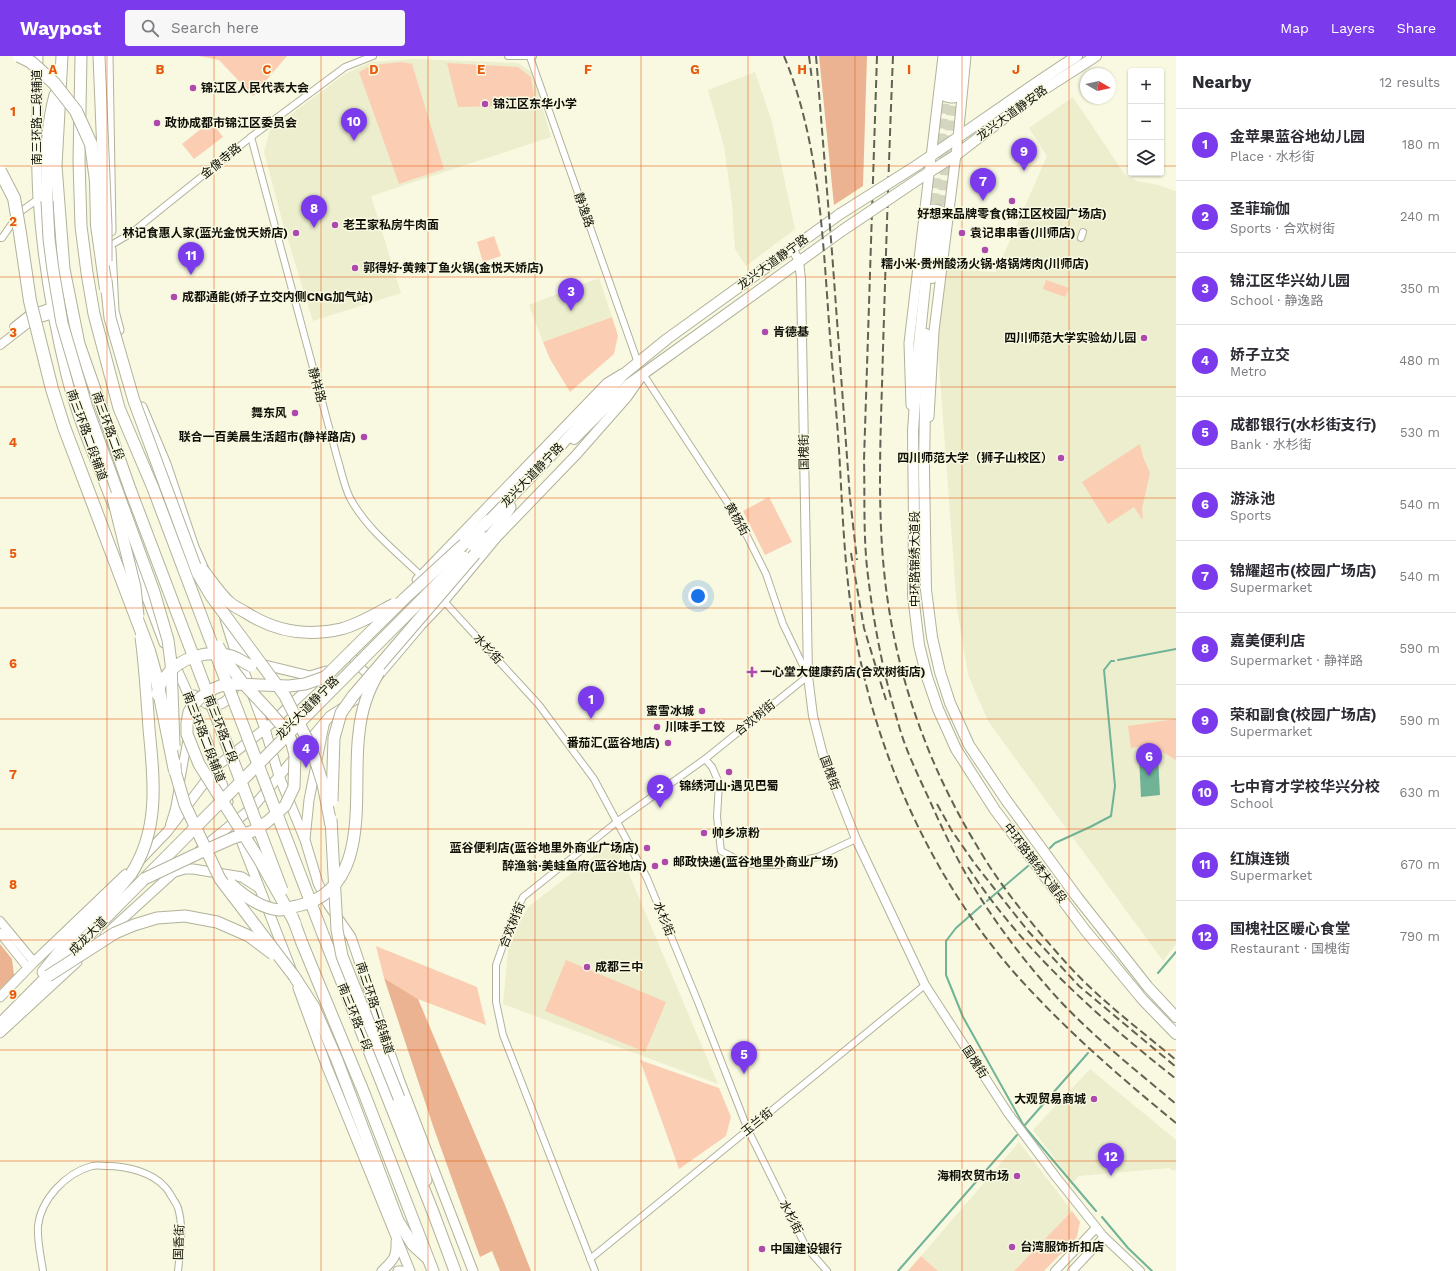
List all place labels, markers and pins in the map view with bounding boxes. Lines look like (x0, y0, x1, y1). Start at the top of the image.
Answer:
place label: 锦江区人民代表大会 (201, 81, 309, 95)
marker: 锦江区人民代表大会 (188, 83, 198, 93)
place label: 锦江区东华小学 (493, 97, 577, 111)
marker: 锦江区东华小学 (480, 99, 490, 109)
pin: 10 (341, 108, 367, 141)
place label: 政协成都市锦江区委员会 (165, 116, 297, 130)
marker: 政协成都市锦江区委员会 (152, 118, 162, 128)
pin: 9 (1011, 138, 1037, 171)
pin: 7 (970, 168, 996, 201)
pin: 8 (301, 195, 327, 228)
marker: 好想来品牌零食(锦江区校园广场店) (1007, 196, 1017, 206)
place label: 好想来品牌零食(锦江区校园广场店) (917, 207, 1107, 221)
place label: 老王家私房牛肉面 (343, 218, 439, 232)
marker: 老王家私房牛肉面 (330, 220, 340, 230)
place label: 林记食惠人家(蓝光金悦天娇店) (123, 226, 288, 240)
place label: 袁记串串香(川师店) (970, 226, 1075, 240)
marker: 林记食惠人家(蓝光金悦天娇店) (291, 228, 301, 238)
marker: 袁记串串香(川师店) (957, 228, 967, 238)
pin: 11 (178, 242, 204, 275)
marker: 糯小米·贵州酸汤火锅·烙锅烤肉(川师店) (980, 245, 990, 255)
place label: 糯小米·贵州酸汤火锅·烙锅烤肉(川师店) (881, 257, 1089, 271)
place label: 郭得好·黄辣丁鱼火锅(金悦天娇店) (363, 261, 544, 275)
marker: 郭得好·黄辣丁鱼火锅(金悦天娇店) (350, 263, 360, 273)
pin: 3 (558, 278, 584, 311)
place label: 成都通能(娇子立交内侧CNG加气站) (182, 290, 373, 304)
marker: 成都通能(娇子立交内侧CNG加气站) (169, 292, 179, 302)
place label: 肯德基 (773, 325, 809, 339)
marker: 肯德基 (760, 327, 770, 337)
place label: 四川师范大学实验幼儿园 (1004, 331, 1136, 345)
marker: 四川师范大学实验幼儿园 (1139, 333, 1149, 343)
place label: 舞东风 (251, 406, 287, 420)
marker: 舞东风 (290, 408, 300, 418)
place label: 联合一百美晨生活超市(静祥路店) (179, 430, 356, 444)
marker: 联合一百美晨生活超市(静祥路店) (359, 432, 369, 442)
place label: 四川师范大学（狮子山校区） (897, 451, 1053, 465)
marker: 四川师范大学（狮子山校区） (1056, 453, 1066, 463)
place label: 一心堂大健康药店(合欢树街店) (760, 665, 925, 679)
marker: 一心堂大健康药店(合欢树街店) (747, 667, 757, 677)
pin: 1 (578, 686, 604, 719)
place label: 蜜雪冰城 (646, 704, 694, 718)
marker: 蜜雪冰城 (697, 706, 707, 716)
place label: 川味手工饺 (665, 720, 725, 734)
marker: 川味手工饺 (652, 722, 662, 732)
pin: 4 (293, 735, 319, 768)
place label: 番茄汇(蓝谷地店) (567, 736, 660, 750)
marker: 番茄汇(蓝谷地店) (663, 738, 673, 748)
pin: 6 (1136, 743, 1162, 776)
marker: 锦绣河山·遇见巴蜀 (724, 767, 734, 777)
pin: 2 (647, 775, 673, 808)
place label: 锦绣河山·遇见巴蜀 (679, 779, 779, 793)
place label: 帅乡凉粉 (712, 826, 760, 840)
marker: 帅乡凉粉 (699, 828, 709, 838)
place label: 蓝谷便利店(蓝谷地里外商业广场店) (450, 841, 639, 855)
marker: 蓝谷便利店(蓝谷地里外商业广场店) (642, 843, 652, 853)
place label: 邮政快递(蓝谷地里外商业广场) (673, 855, 838, 869)
marker: 邮政快递(蓝谷地里外商业广场) (660, 857, 670, 867)
place label: 醉渔翁·美蛙鱼府(蓝谷地店) (502, 859, 647, 873)
marker: 醉渔翁·美蛙鱼府(蓝谷地店) (650, 861, 660, 871)
place label: 成都三中 (595, 960, 643, 974)
marker: 成都三中 (582, 962, 592, 972)
pin: 5 (731, 1041, 757, 1074)
place label: 大观贸易商城 (1014, 1092, 1086, 1106)
marker: 大观贸易商城 (1089, 1094, 1099, 1104)
pin: 12 (1098, 1143, 1124, 1176)
place label: 海桐农贸市场 (937, 1169, 1009, 1183)
marker: 海桐农贸市场 (1012, 1171, 1022, 1181)
place label: 台湾服饰折扣店 (1020, 1240, 1104, 1254)
place label: 中国建设银行 (770, 1242, 842, 1256)
marker: 台湾服饰折扣店 (1007, 1242, 1017, 1252)
marker: 中国建设银行 (757, 1244, 767, 1254)

